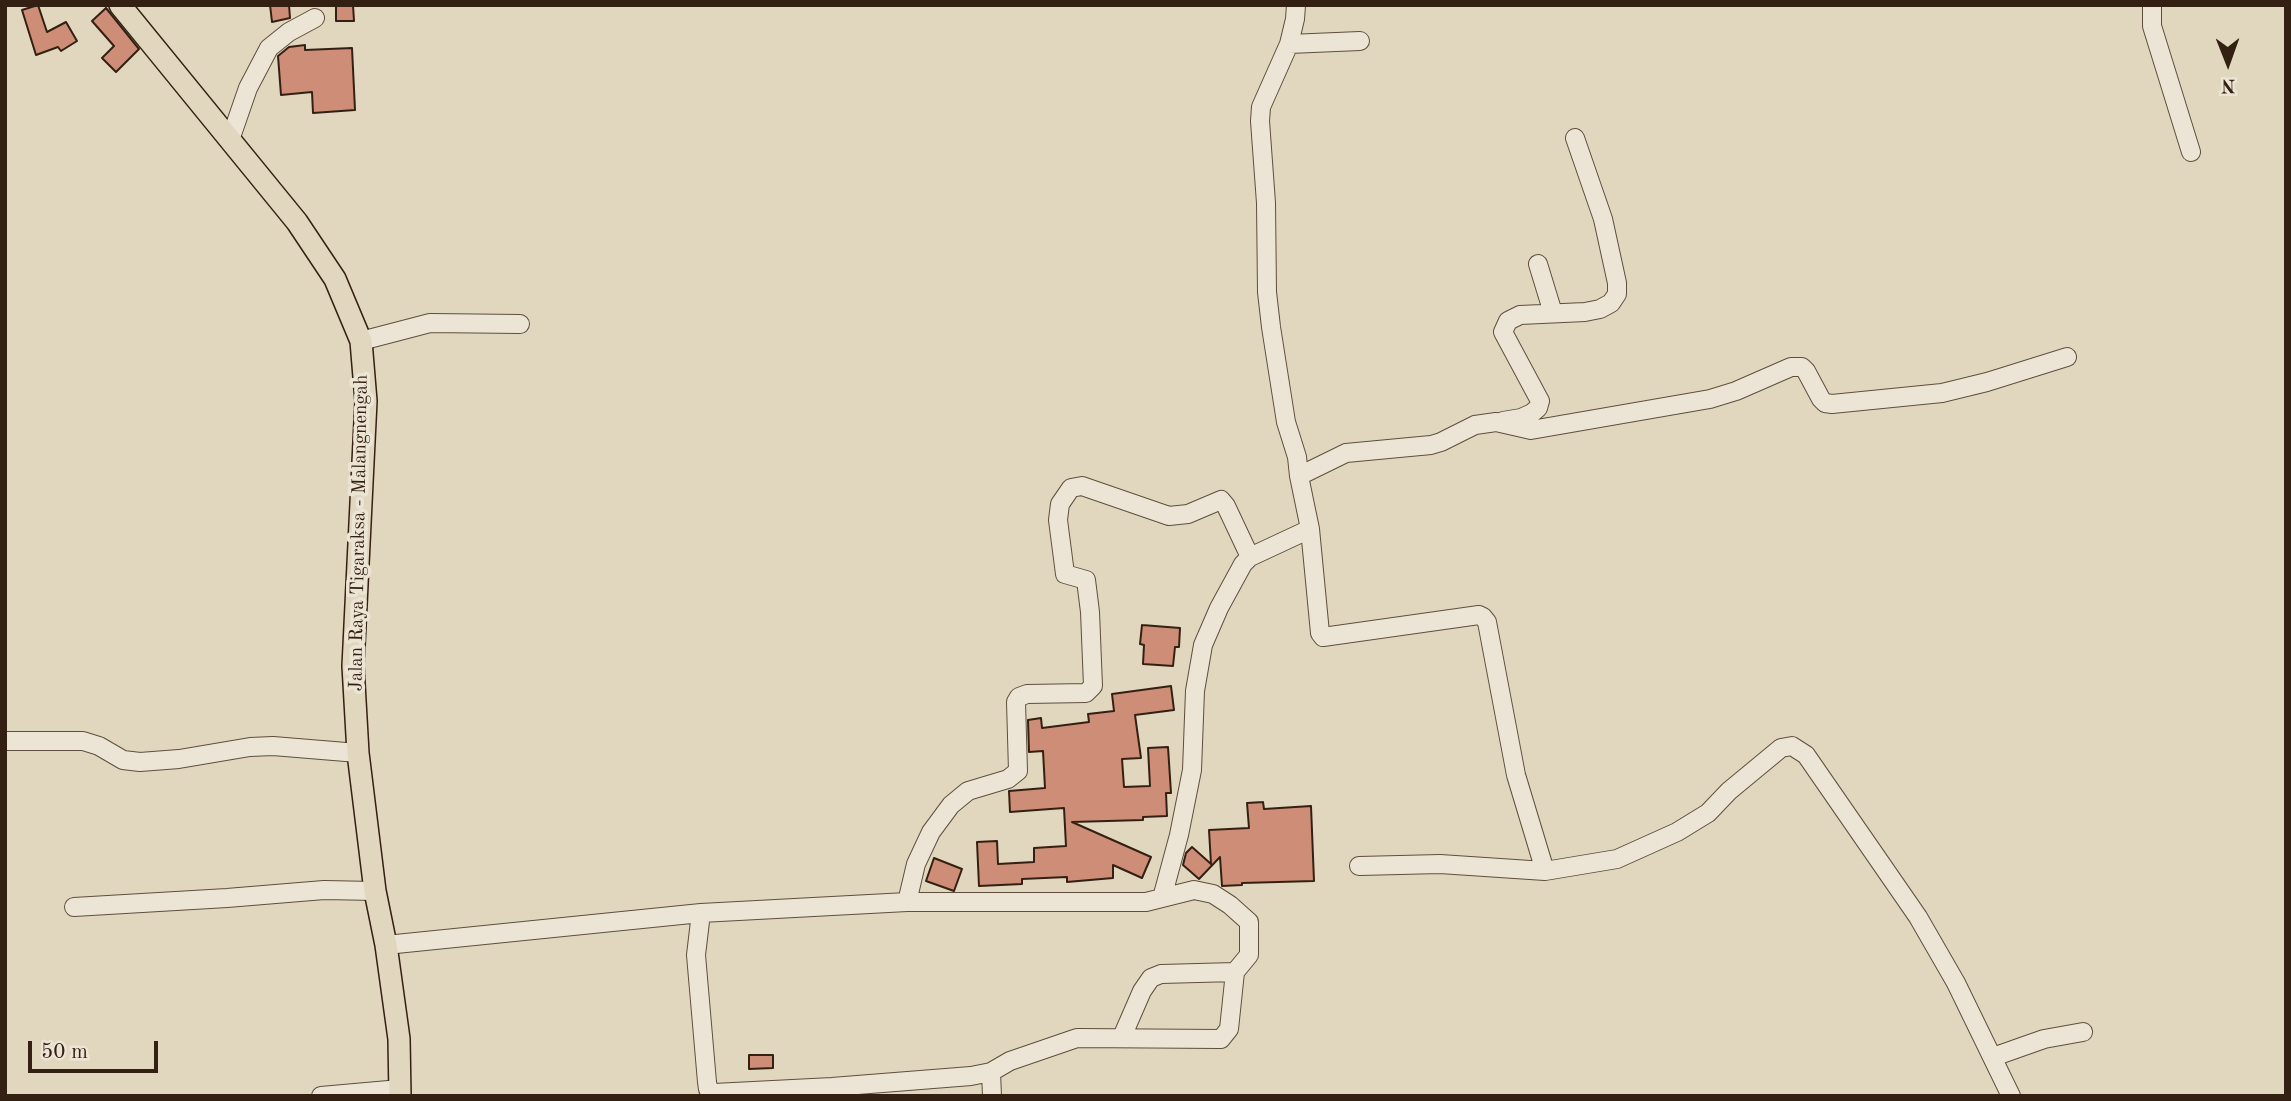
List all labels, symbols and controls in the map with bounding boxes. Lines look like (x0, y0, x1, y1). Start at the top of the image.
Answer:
north arrow (2193, 28, 2263, 98)
text: N (2221, 75, 2236, 94)
street label: Jalan Raya Tigaraksa - Malangnengah (345, 374, 373, 692)
scale bar (32, 1028, 161, 1072)
text: 50 m (41, 1042, 88, 1063)

